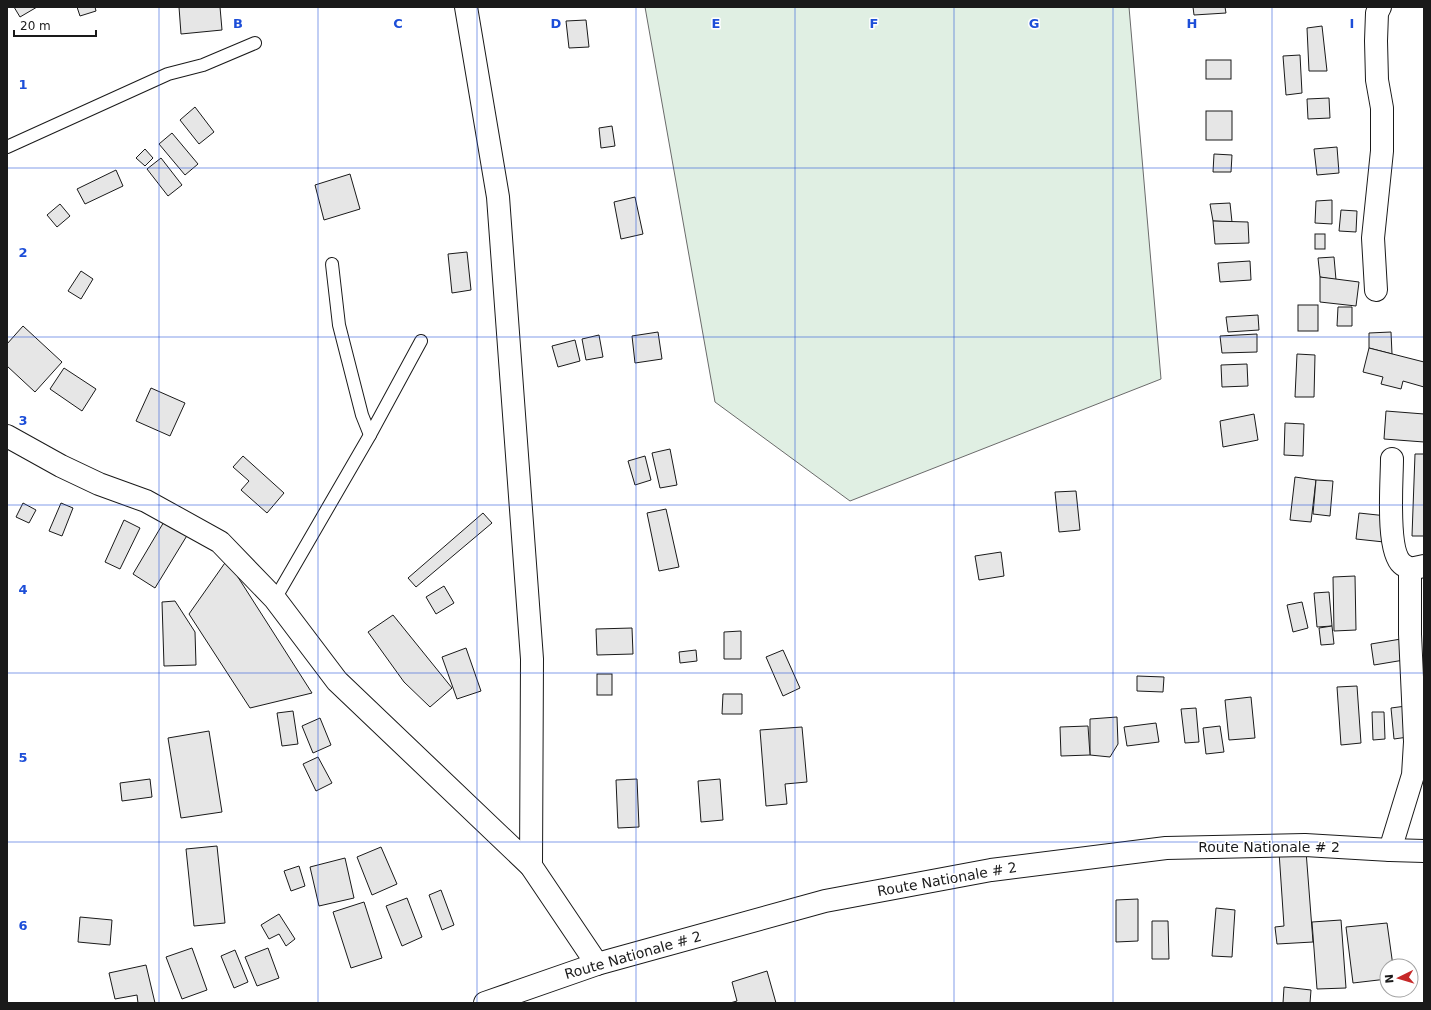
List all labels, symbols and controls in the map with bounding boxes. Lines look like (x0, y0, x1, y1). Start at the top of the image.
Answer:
scale bar (14, 12, 96, 38)
text: B (233, 16, 243, 31)
text: C (393, 16, 403, 31)
text: D (551, 16, 562, 31)
text: E (712, 16, 720, 31)
text: F (870, 16, 878, 31)
text: G (1029, 16, 1039, 31)
text: H (1187, 16, 1197, 31)
text: I (1350, 16, 1354, 31)
text: 20 m (20, 19, 51, 33)
text: 1 (18, 77, 28, 92)
text: 2 (18, 245, 28, 260)
text: 3 (18, 413, 28, 428)
text: 4 (18, 582, 28, 597)
text: 5 (18, 750, 28, 765)
street label: Route Nationale # 2 (1198, 839, 1340, 855)
street label: Route Nationale # 2 (876, 859, 1018, 899)
text: 6 (18, 918, 28, 933)
street label: Route Nationale # 2 (563, 928, 703, 982)
north arrow (1379, 958, 1419, 998)
text: N (1383, 974, 1396, 984)

